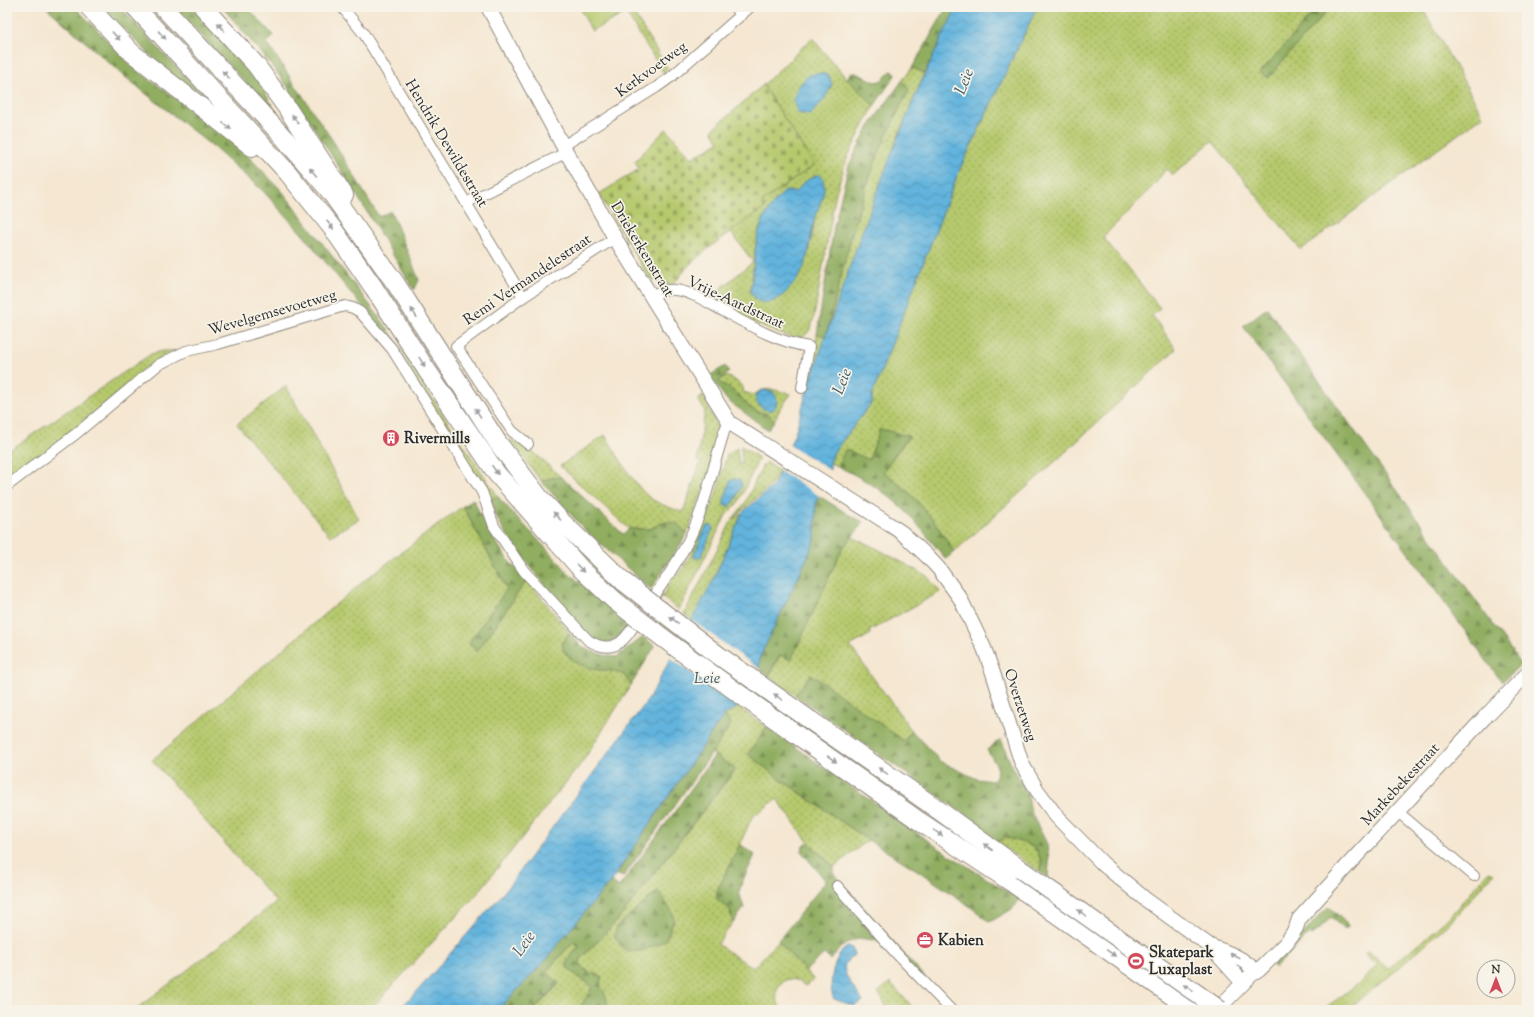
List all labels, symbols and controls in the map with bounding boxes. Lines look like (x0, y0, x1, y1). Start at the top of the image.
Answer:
one-way arrow (216, 22, 226, 32)
one-way arrow (111, 31, 120, 40)
one-way arrow (157, 31, 166, 40)
street label: Kerkvoetweg (612, 37, 692, 103)
water label: Leie (950, 65, 981, 98)
one-way arrow (222, 70, 231, 79)
street label: Hendrik Dewildestraat (399, 76, 492, 212)
one-way arrow (291, 114, 299, 124)
one-way arrow (222, 122, 233, 131)
one-way arrow (308, 166, 317, 177)
street label: Driekerkenstraat (605, 198, 679, 302)
one-way arrow (326, 220, 334, 231)
street label: Remi Vermandelestraat (460, 230, 596, 331)
street label: Vrije-Aardstraat (683, 272, 787, 335)
street label: Wevelgemsevoetweg (206, 285, 339, 342)
one-way arrow (410, 308, 418, 318)
one-way arrow (418, 356, 425, 368)
water label: Leie (828, 365, 859, 398)
one-way arrow (474, 408, 482, 418)
building icon: Rivermills (381, 428, 401, 448)
place label: Rivermills (404, 429, 470, 450)
one-way arrow (490, 464, 499, 475)
one-way arrow (552, 511, 561, 521)
one-way arrow (575, 563, 585, 573)
one-way arrow (668, 616, 679, 625)
street label: Overzetweg (998, 666, 1041, 745)
water label: Leie (694, 668, 720, 691)
one-way arrow (773, 693, 784, 701)
street label: Markebekestraat (1357, 739, 1445, 831)
one-way arrow (826, 755, 837, 763)
one-way arrow (878, 767, 888, 775)
one-way arrow (932, 830, 944, 837)
one-way arrow (983, 843, 994, 851)
one-way arrow (1076, 909, 1087, 917)
water label: Leie (508, 927, 542, 962)
office icon: Kabien (915, 930, 935, 950)
place label: Kabien (938, 931, 984, 952)
place label: Skatepark Luxaplast (1149, 943, 1215, 981)
one-way arrow (1106, 949, 1117, 957)
sports icon: Skatepark Luxaplast (1126, 951, 1146, 971)
one-way arrow (1229, 952, 1241, 959)
north arrow (1476, 959, 1516, 999)
text: N (1491, 962, 1501, 978)
one-way arrow (1183, 984, 1193, 992)

